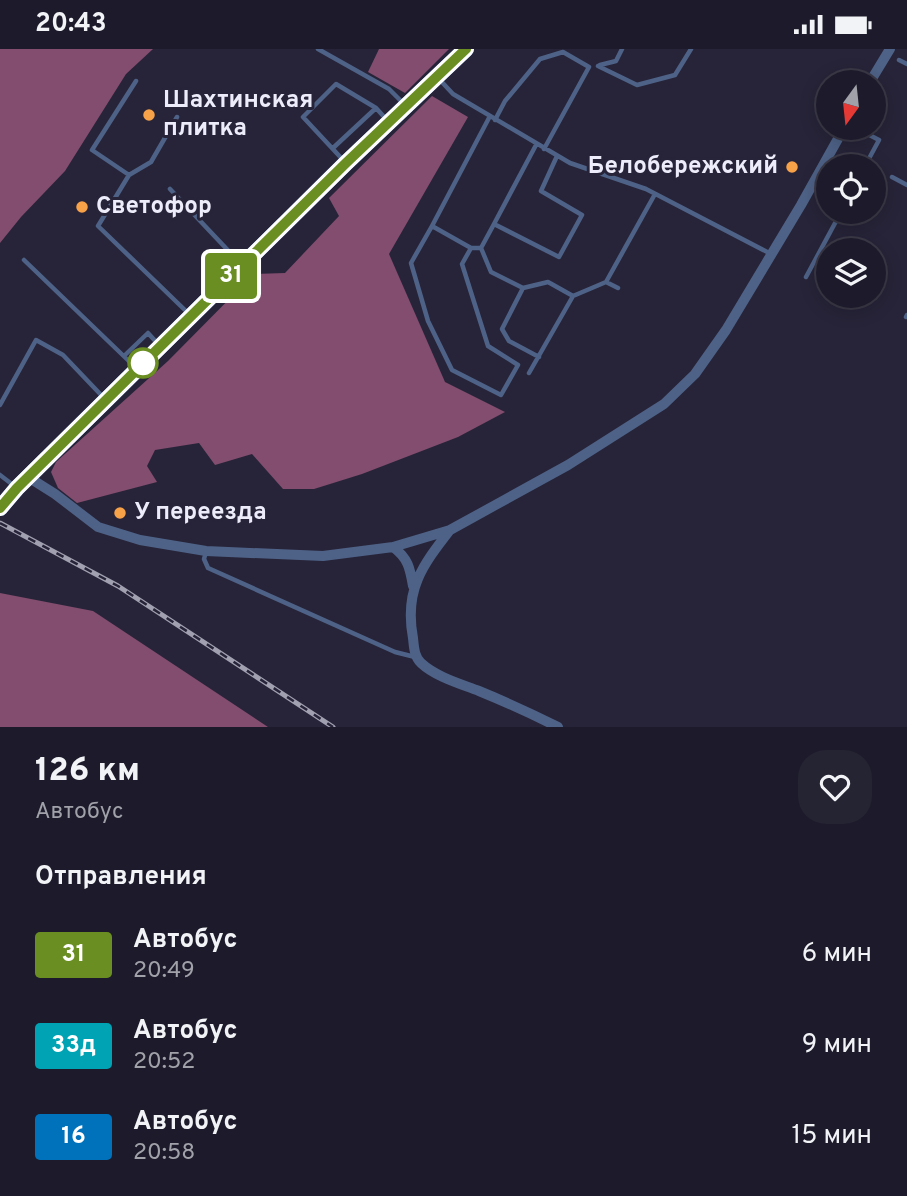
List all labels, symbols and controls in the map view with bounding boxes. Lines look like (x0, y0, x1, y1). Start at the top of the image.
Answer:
text: 20:43 (35, 8, 107, 41)
north arrow (816, 70, 886, 140)
map controls (816, 70, 886, 308)
place label: Шахтинская плитка (163, 86, 313, 144)
marker: Шахтинская плитка (141, 107, 157, 123)
place label: Белобережский (588, 152, 778, 182)
button: locate (816, 154, 886, 224)
marker: Белобережский (784, 159, 800, 175)
place label: Светофор (96, 192, 212, 222)
marker: Светофор (74, 199, 90, 215)
button: layers (816, 238, 886, 308)
line badge: 31 (200, 253, 262, 299)
text: 31 (219, 261, 243, 291)
unlabelled marker (128, 348, 158, 378)
place label: У переезда (134, 498, 267, 528)
marker: У переезда (112, 505, 128, 521)
button: heart (798, 750, 872, 824)
text: 126 км (35, 751, 140, 793)
text: Автобус (35, 798, 123, 827)
text: Отправления (35, 861, 207, 894)
text: Автобус (133, 924, 238, 957)
text: 6 мин (802, 938, 872, 971)
text: 31 (62, 940, 85, 970)
text: 20:49 (133, 957, 195, 986)
text: Автобус (133, 1015, 238, 1048)
text: 9 мин (802, 1029, 872, 1062)
text: 33д (51, 1031, 96, 1061)
text: 20:52 (133, 1048, 195, 1077)
text: Автобус (133, 1106, 238, 1139)
text: 15 мин (792, 1120, 872, 1153)
text: 16 (61, 1122, 86, 1152)
text: 20:58 (133, 1139, 195, 1168)

